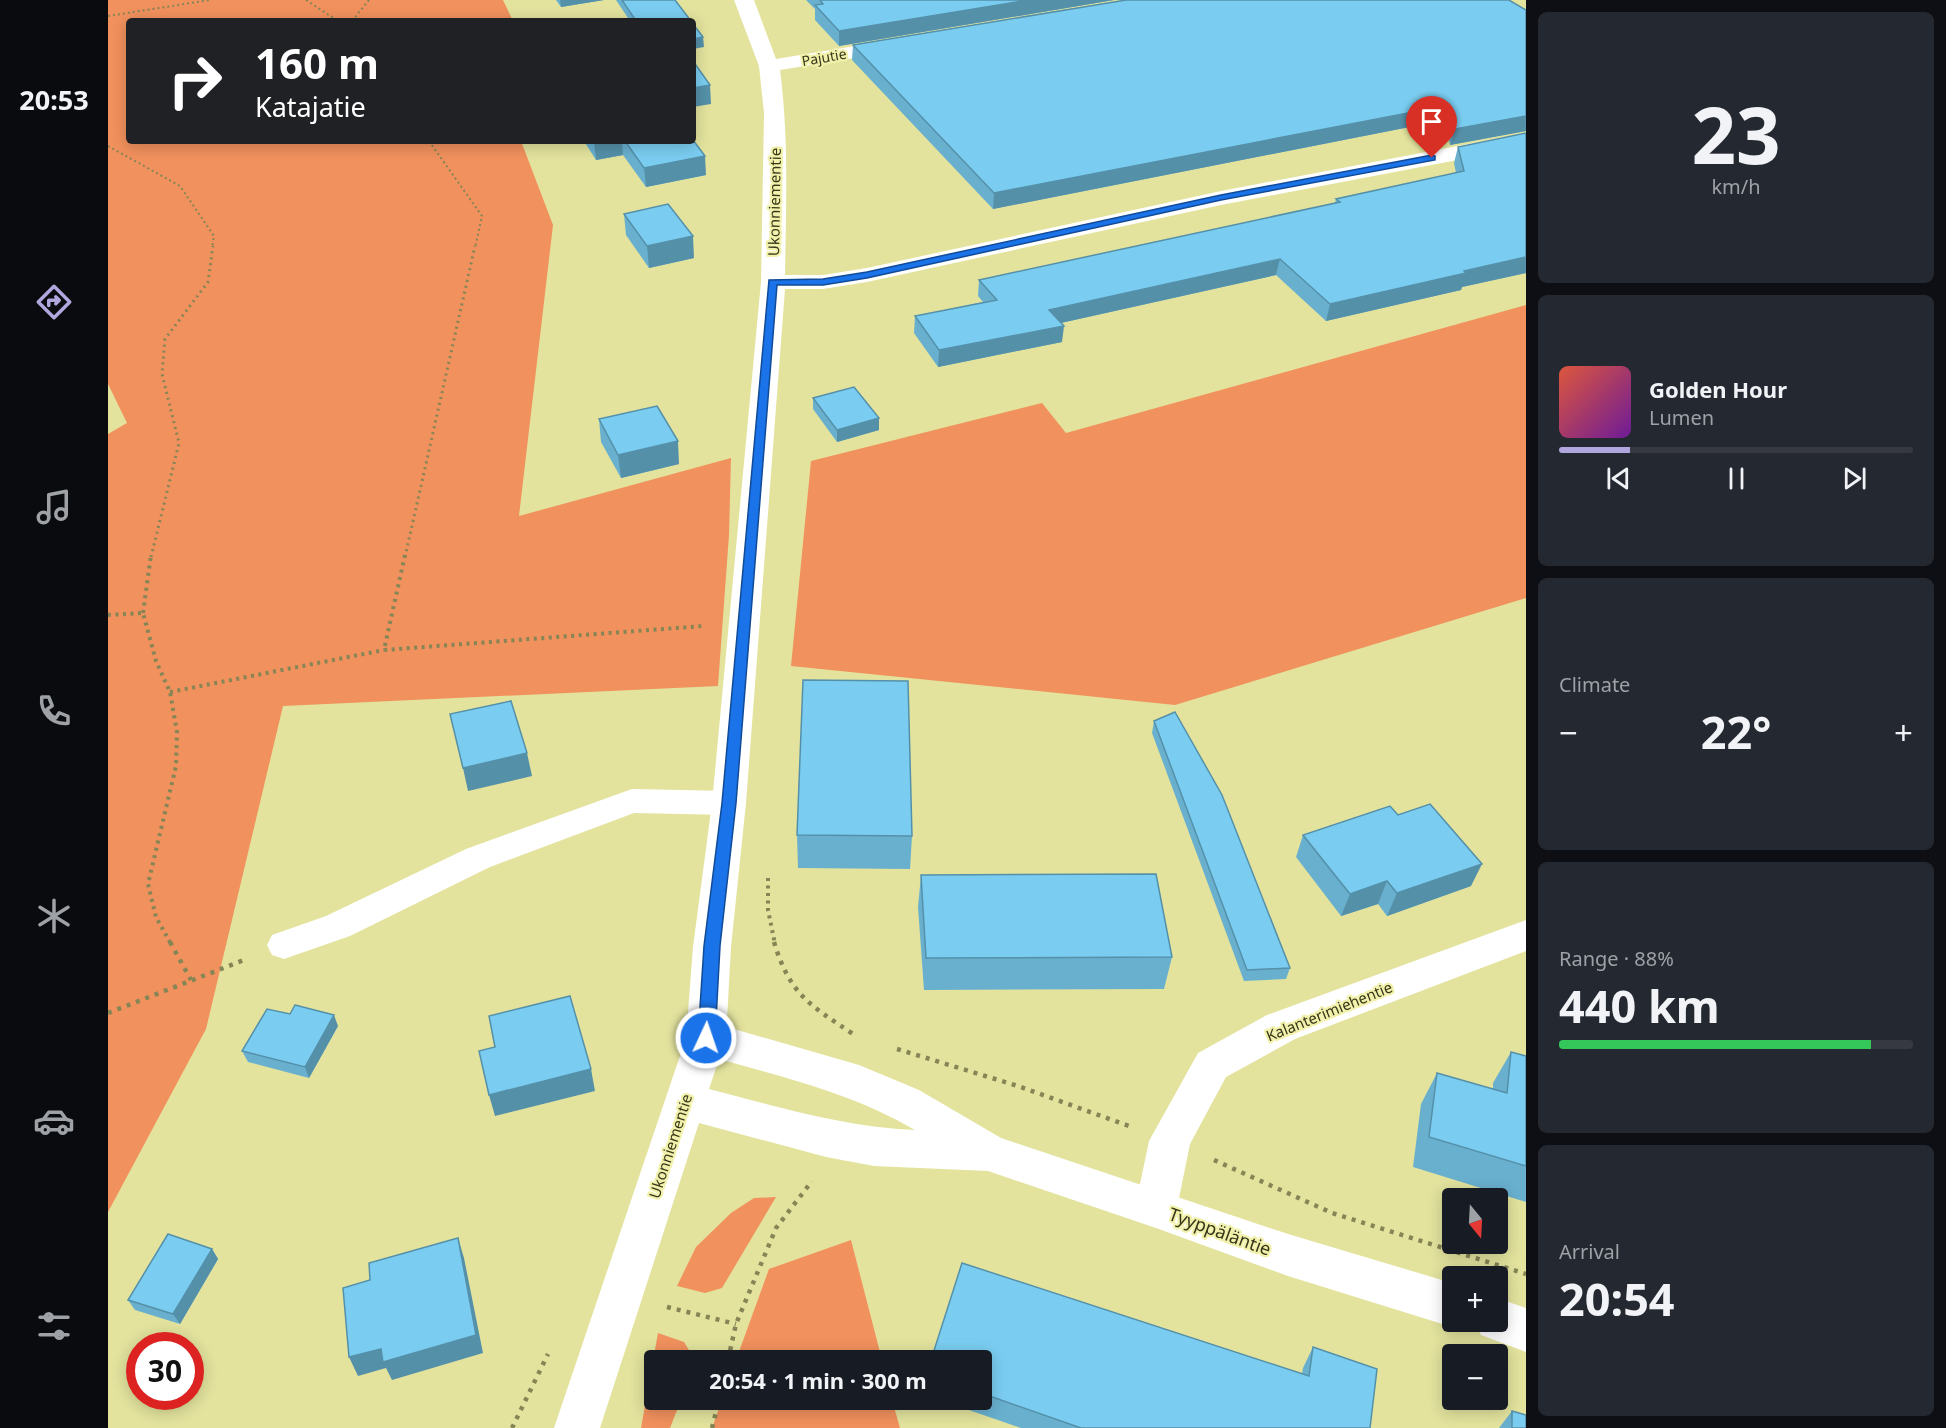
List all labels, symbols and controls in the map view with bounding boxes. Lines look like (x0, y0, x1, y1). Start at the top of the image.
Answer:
text: 160 m (255, 34, 379, 91)
icon: right (156, 42, 234, 120)
street label: Pajutie (800, 44, 848, 70)
text: 20:53 (19, 81, 89, 118)
text: 23 (1691, 81, 1781, 187)
text: Katajatie (255, 88, 366, 125)
pin (1406, 96, 1457, 158)
icon: arrive (1415, 105, 1448, 138)
street label: Ukonniementie (763, 148, 785, 256)
text: km/h (1711, 173, 1761, 200)
icon: directions (33, 281, 75, 323)
text: Golden Hour (1649, 374, 1787, 404)
text: Lumen (1649, 404, 1714, 431)
icon: previous (1602, 462, 1635, 495)
icon: pause (1720, 462, 1753, 495)
icon: next (1838, 462, 1871, 495)
icon: music (33, 486, 75, 528)
text: Climate (1559, 671, 1630, 698)
icon: phone (33, 690, 75, 732)
text: 22° (1701, 701, 1771, 762)
text: − (1559, 710, 1578, 755)
text: + (1894, 710, 1913, 755)
icon: climate (33, 895, 75, 937)
text: Range · 88% (1559, 945, 1674, 972)
text: 440 km (1559, 975, 1720, 1036)
street label: Kalanterimiehentie (1263, 977, 1395, 1045)
position arrow (674, 1006, 738, 1070)
street label: Ukonniementie (644, 1091, 696, 1201)
icon: car (33, 1100, 75, 1142)
north arrow (1442, 1188, 1508, 1254)
map controls (1442, 1188, 1508, 1410)
street label: Tyyppäläntie (1165, 1201, 1275, 1261)
text: Arrival (1559, 1238, 1620, 1265)
button: + (1442, 1266, 1508, 1332)
text: 20:54 (1559, 1268, 1675, 1329)
icon: filters (33, 1305, 75, 1347)
speed limit sign: 30 (126, 1332, 204, 1410)
button: − (1442, 1344, 1508, 1410)
text: 20:54 · 1 min · 300 m (709, 1365, 927, 1395)

